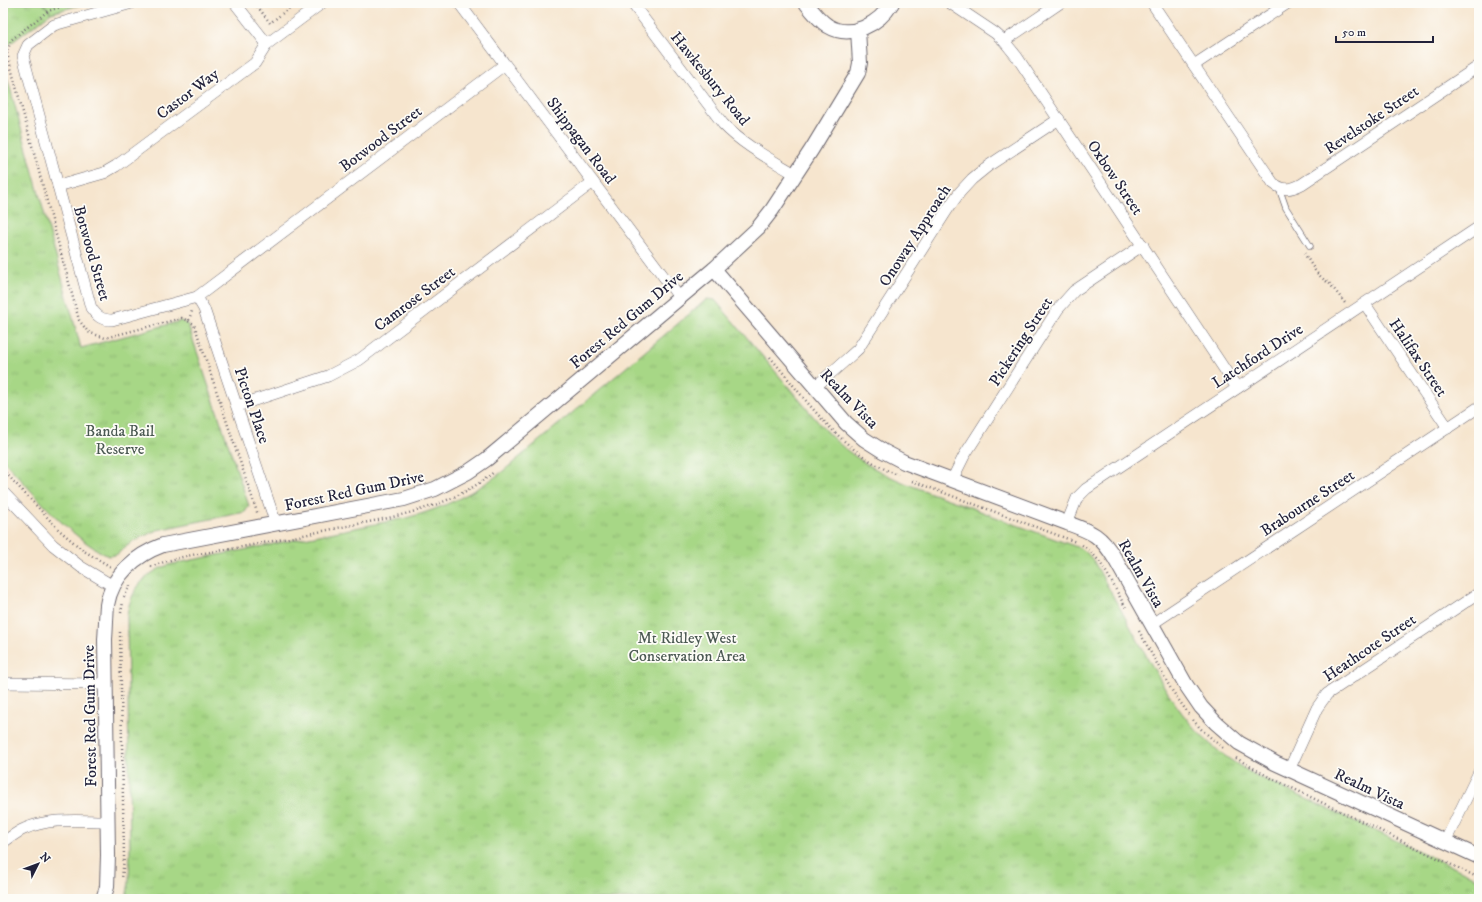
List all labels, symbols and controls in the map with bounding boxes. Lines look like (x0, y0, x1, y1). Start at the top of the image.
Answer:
scale bar (1336, 18, 1433, 44)
text: 50 m (1342, 25, 1366, 40)
street label: Hawkesbury Road (666, 28, 754, 130)
street label: Castor Way (152, 64, 223, 124)
street label: Revelstoke Street (1321, 81, 1423, 159)
street label: Shippagan Road (542, 93, 620, 188)
street label: Botwood Street (335, 101, 426, 176)
street label: Oxbow Street (1083, 136, 1147, 219)
street label: Onoway Approach (874, 180, 956, 290)
street label: Botwood Street (69, 203, 115, 303)
street label: Camrose Street (370, 262, 459, 336)
street label: Forest Red Gum Drive (566, 266, 688, 373)
street label: Pickering Street (985, 293, 1057, 390)
street label: Halifax Street (1385, 315, 1452, 401)
street label: Latchford Drive (1208, 319, 1307, 393)
street label: Picton Place (230, 365, 275, 446)
street label: Realm Vista (816, 365, 883, 433)
park label: Banda Bail Reserve (85, 421, 155, 459)
street label: Brabourne Street (1257, 465, 1358, 541)
street label: Forest Red Gum Drive (283, 466, 426, 516)
street label: Realm Vista (1114, 536, 1169, 611)
street label: Heathcote Street (1319, 609, 1420, 686)
park label: Mt Ridley West Conservation Area (628, 628, 746, 666)
street label: Forest Red Gum Drive (79, 644, 101, 787)
street label: Realm Vista (1331, 764, 1408, 814)
north arrow (18, 844, 58, 884)
text: N (36, 850, 53, 866)

